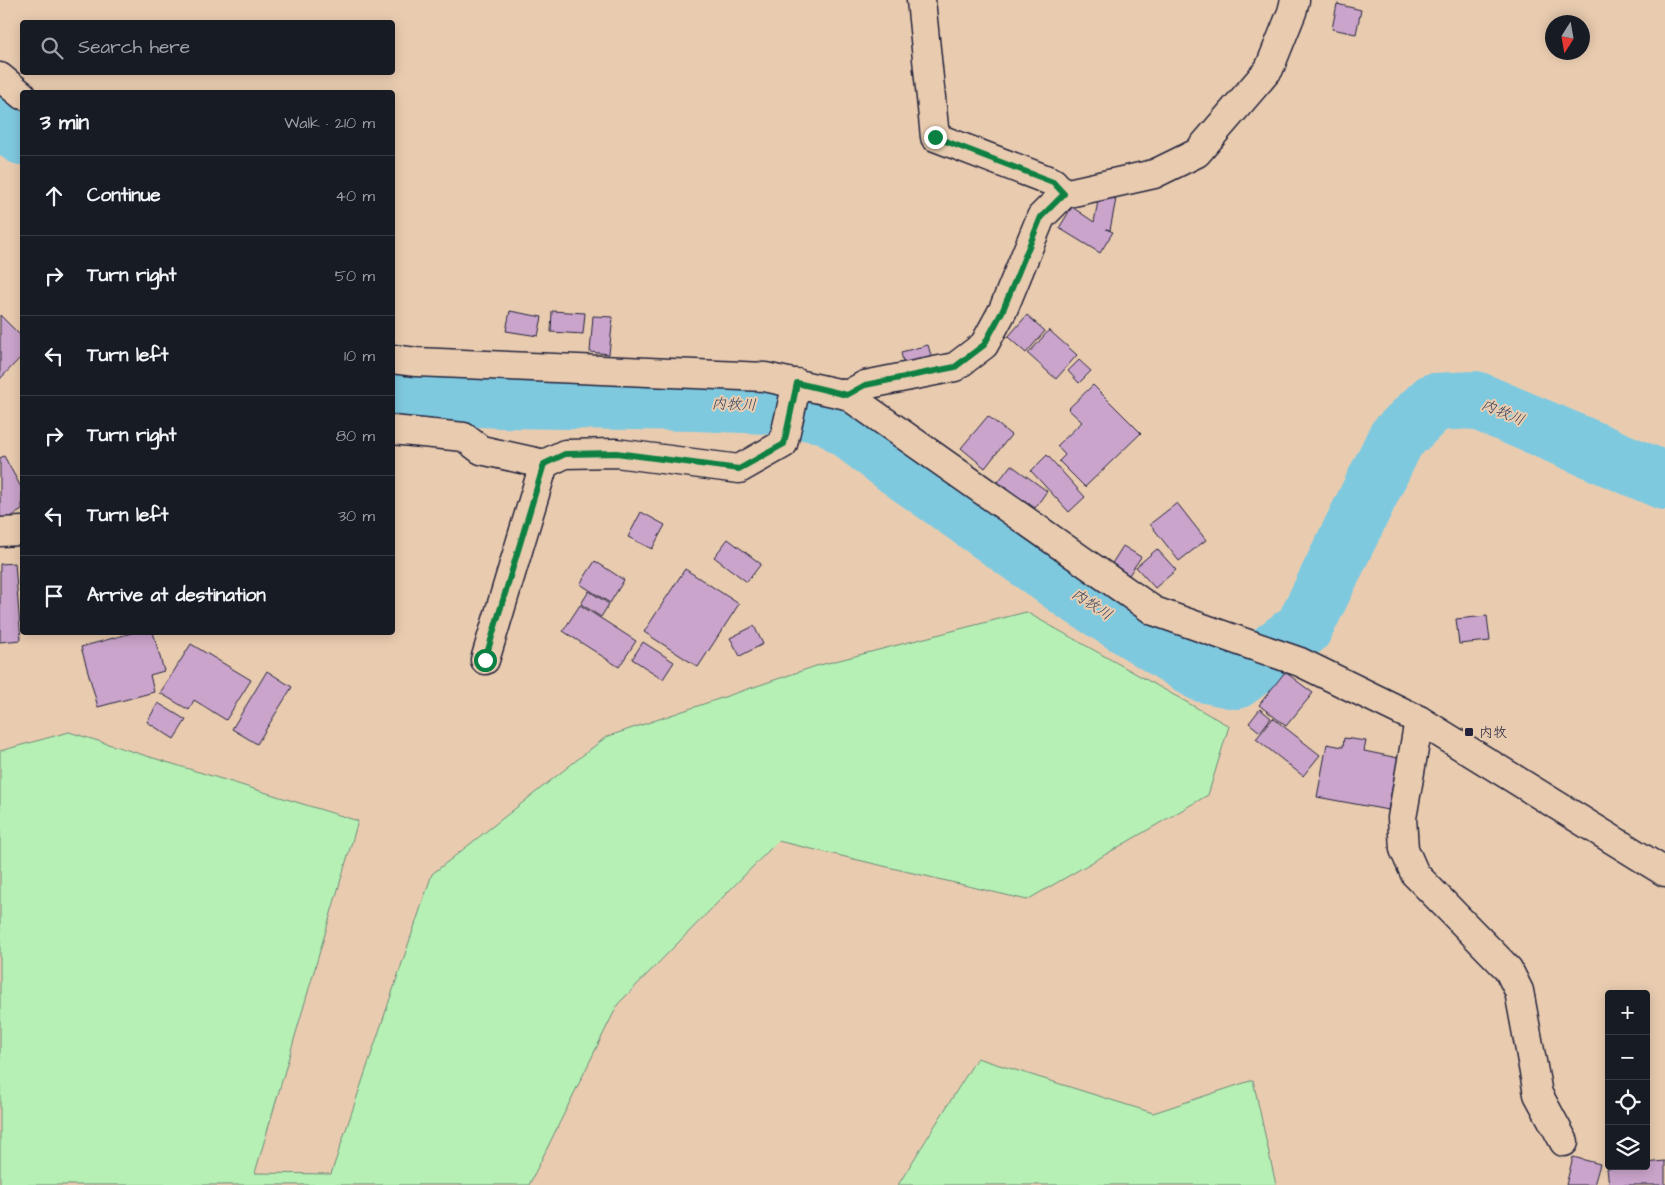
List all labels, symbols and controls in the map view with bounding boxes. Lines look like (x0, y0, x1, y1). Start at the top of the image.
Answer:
north arrow (1545, 15, 1590, 60)
search box (20, 20, 395, 75)
icon: search (38, 34, 66, 62)
text: Search here (78, 34, 190, 61)
text: 3 min (40, 108, 89, 137)
text: Walk · 210 m (284, 112, 375, 134)
route end (924, 126, 947, 149)
icon: ahead (40, 182, 68, 210)
text: Continue (87, 182, 161, 209)
text: 40 m (335, 185, 375, 207)
icon: right (40, 262, 68, 290)
text: Turn right (87, 262, 176, 289)
text: 50 m (335, 265, 375, 287)
icon: left (40, 342, 68, 370)
text: Turn left (87, 342, 168, 369)
text: 10 m (344, 345, 375, 367)
water label: 内牧川 (711, 393, 757, 416)
water label: 内牧川 (1478, 394, 1528, 431)
icon: right (40, 422, 68, 450)
text: Turn right (87, 422, 176, 449)
text: 80 m (336, 425, 375, 447)
icon: left (40, 502, 68, 530)
text: Turn left (87, 502, 168, 529)
text: 30 m (338, 505, 375, 527)
icon: arrive (40, 582, 68, 610)
text: Arrive at destination (87, 582, 266, 609)
water label: 内牧川 (1067, 583, 1116, 625)
route start (474, 649, 497, 672)
place label: 内牧 (1479, 723, 1507, 743)
marker: 内牧 (1463, 726, 1475, 738)
map controls (1605, 990, 1650, 1170)
button: + (1605, 990, 1650, 1035)
button: − (1605, 1035, 1650, 1080)
button: locate (1605, 1080, 1650, 1125)
button: layers (1605, 1125, 1650, 1170)

